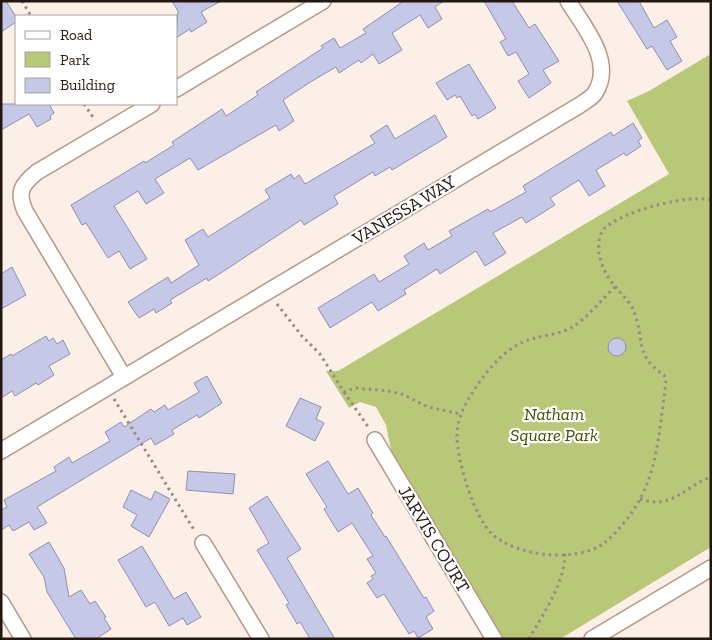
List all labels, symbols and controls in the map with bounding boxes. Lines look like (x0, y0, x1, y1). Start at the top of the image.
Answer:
legend (15, 15, 178, 105)
text: Road (60, 26, 93, 44)
text: Park (60, 51, 90, 69)
text: Building (60, 76, 115, 94)
street label: VANESSA WAY (348, 171, 460, 250)
park label: Natham Square Park (510, 403, 598, 446)
street label: JARVIS COURT (393, 482, 475, 596)

